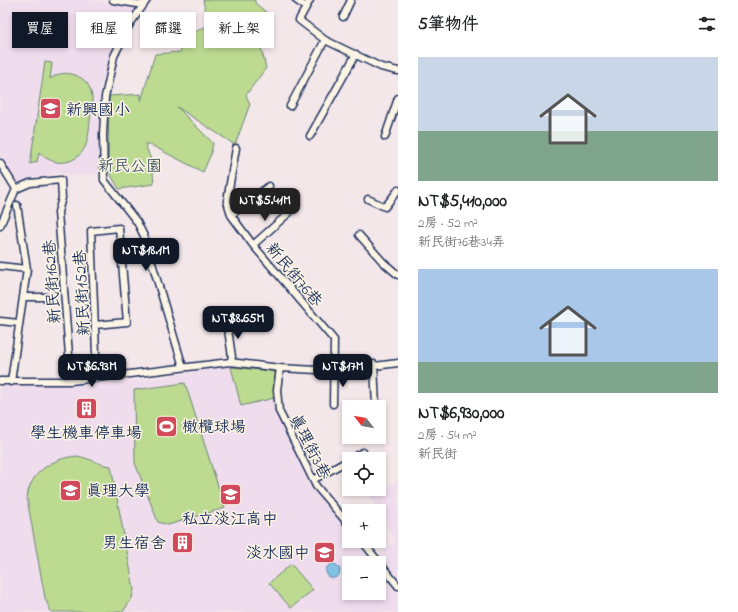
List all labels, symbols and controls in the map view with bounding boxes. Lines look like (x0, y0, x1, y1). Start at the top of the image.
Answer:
chip: 買屋 (12, 12, 68, 48)
chip: 租屋 (76, 12, 132, 48)
chip: 篩選 (140, 12, 196, 48)
chip: 新上架 (204, 12, 274, 48)
text: 5筆物件 (418, 12, 479, 37)
icon: filters (696, 13, 718, 35)
icon: home (532, 83, 604, 155)
school or university icon: 新興國小 (37, 96, 63, 122)
place label: 新興國小 (66, 99, 130, 123)
park label: 新民公園 (98, 155, 162, 179)
pin: NT$5.41M (224, 188, 306, 222)
text: NT$5,410,000 (418, 189, 507, 214)
text: NT$5.41M (239, 191, 291, 210)
text: 2房 · 52 m² (418, 214, 478, 233)
text: 新民街76巷34弄 (418, 233, 505, 252)
pin: NT$18.1M (105, 238, 187, 272)
street label: 新民街76巷 (259, 238, 328, 313)
street label: 新民街162巷 (38, 239, 68, 325)
text: NT$18.1M (122, 241, 170, 260)
street label: 新民街152巷 (69, 249, 97, 337)
icon: home (532, 295, 604, 367)
pin: NT$8.65M (197, 306, 279, 340)
text: NT$8.65M (212, 309, 264, 328)
pin: NT$6.93M (51, 354, 133, 388)
pin: NT$17M (310, 354, 376, 388)
text: NT$6.93M (67, 357, 117, 376)
text: NT$17M (322, 357, 364, 376)
building icon: 學生機車停車場 (73, 396, 99, 422)
north arrow (342, 400, 386, 444)
map controls (342, 400, 386, 600)
text: NT$6,930,000 (418, 401, 504, 426)
street label: 真理街3巷 (282, 410, 336, 484)
sports icon: 橄欖球場 (154, 413, 180, 439)
place label: 橄欖球場 (182, 416, 246, 440)
place label: 學生機車停車場 (30, 422, 142, 446)
text: 2房 · 54 m² (418, 426, 477, 445)
text: 新民街 (418, 445, 457, 464)
button: locate (342, 452, 386, 496)
school or university icon: 真理大學 (57, 477, 83, 503)
place label: 真理大學 (86, 480, 150, 504)
school or university icon: 私立淡江高中 (217, 481, 243, 507)
button: + (342, 504, 386, 548)
place label: 私立淡江高中 (182, 508, 278, 532)
building icon: 男生宿舍 (169, 529, 195, 555)
place label: 男生宿舍 (102, 532, 166, 556)
school or university icon: 淡水國中 (312, 539, 338, 565)
place label: 淡水國中 (246, 542, 310, 566)
button: − (342, 556, 386, 600)

